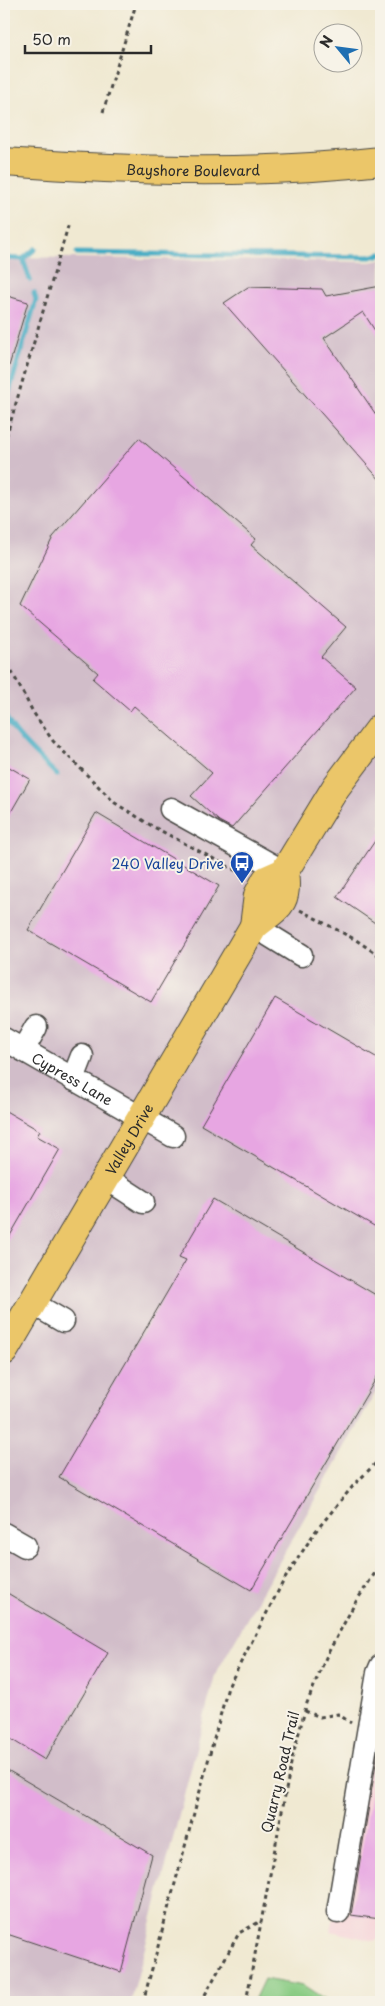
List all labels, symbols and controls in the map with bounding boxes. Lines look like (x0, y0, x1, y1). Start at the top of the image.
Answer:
scale bar (25, 22, 151, 54)
north arrow (312, 22, 362, 72)
text: 50 m (32, 27, 71, 50)
text: N (314, 32, 338, 51)
street label: Bayshore Boulevard (125, 158, 260, 181)
bus stop icon: 240 Valley Drive (229, 850, 255, 884)
place label: 240 Valley Drive (112, 853, 224, 874)
street label: Cypress Lane (28, 1047, 117, 1110)
street label: Valley Drive (99, 1099, 158, 1179)
street label: Quarry Road Trail (256, 1709, 304, 1835)

